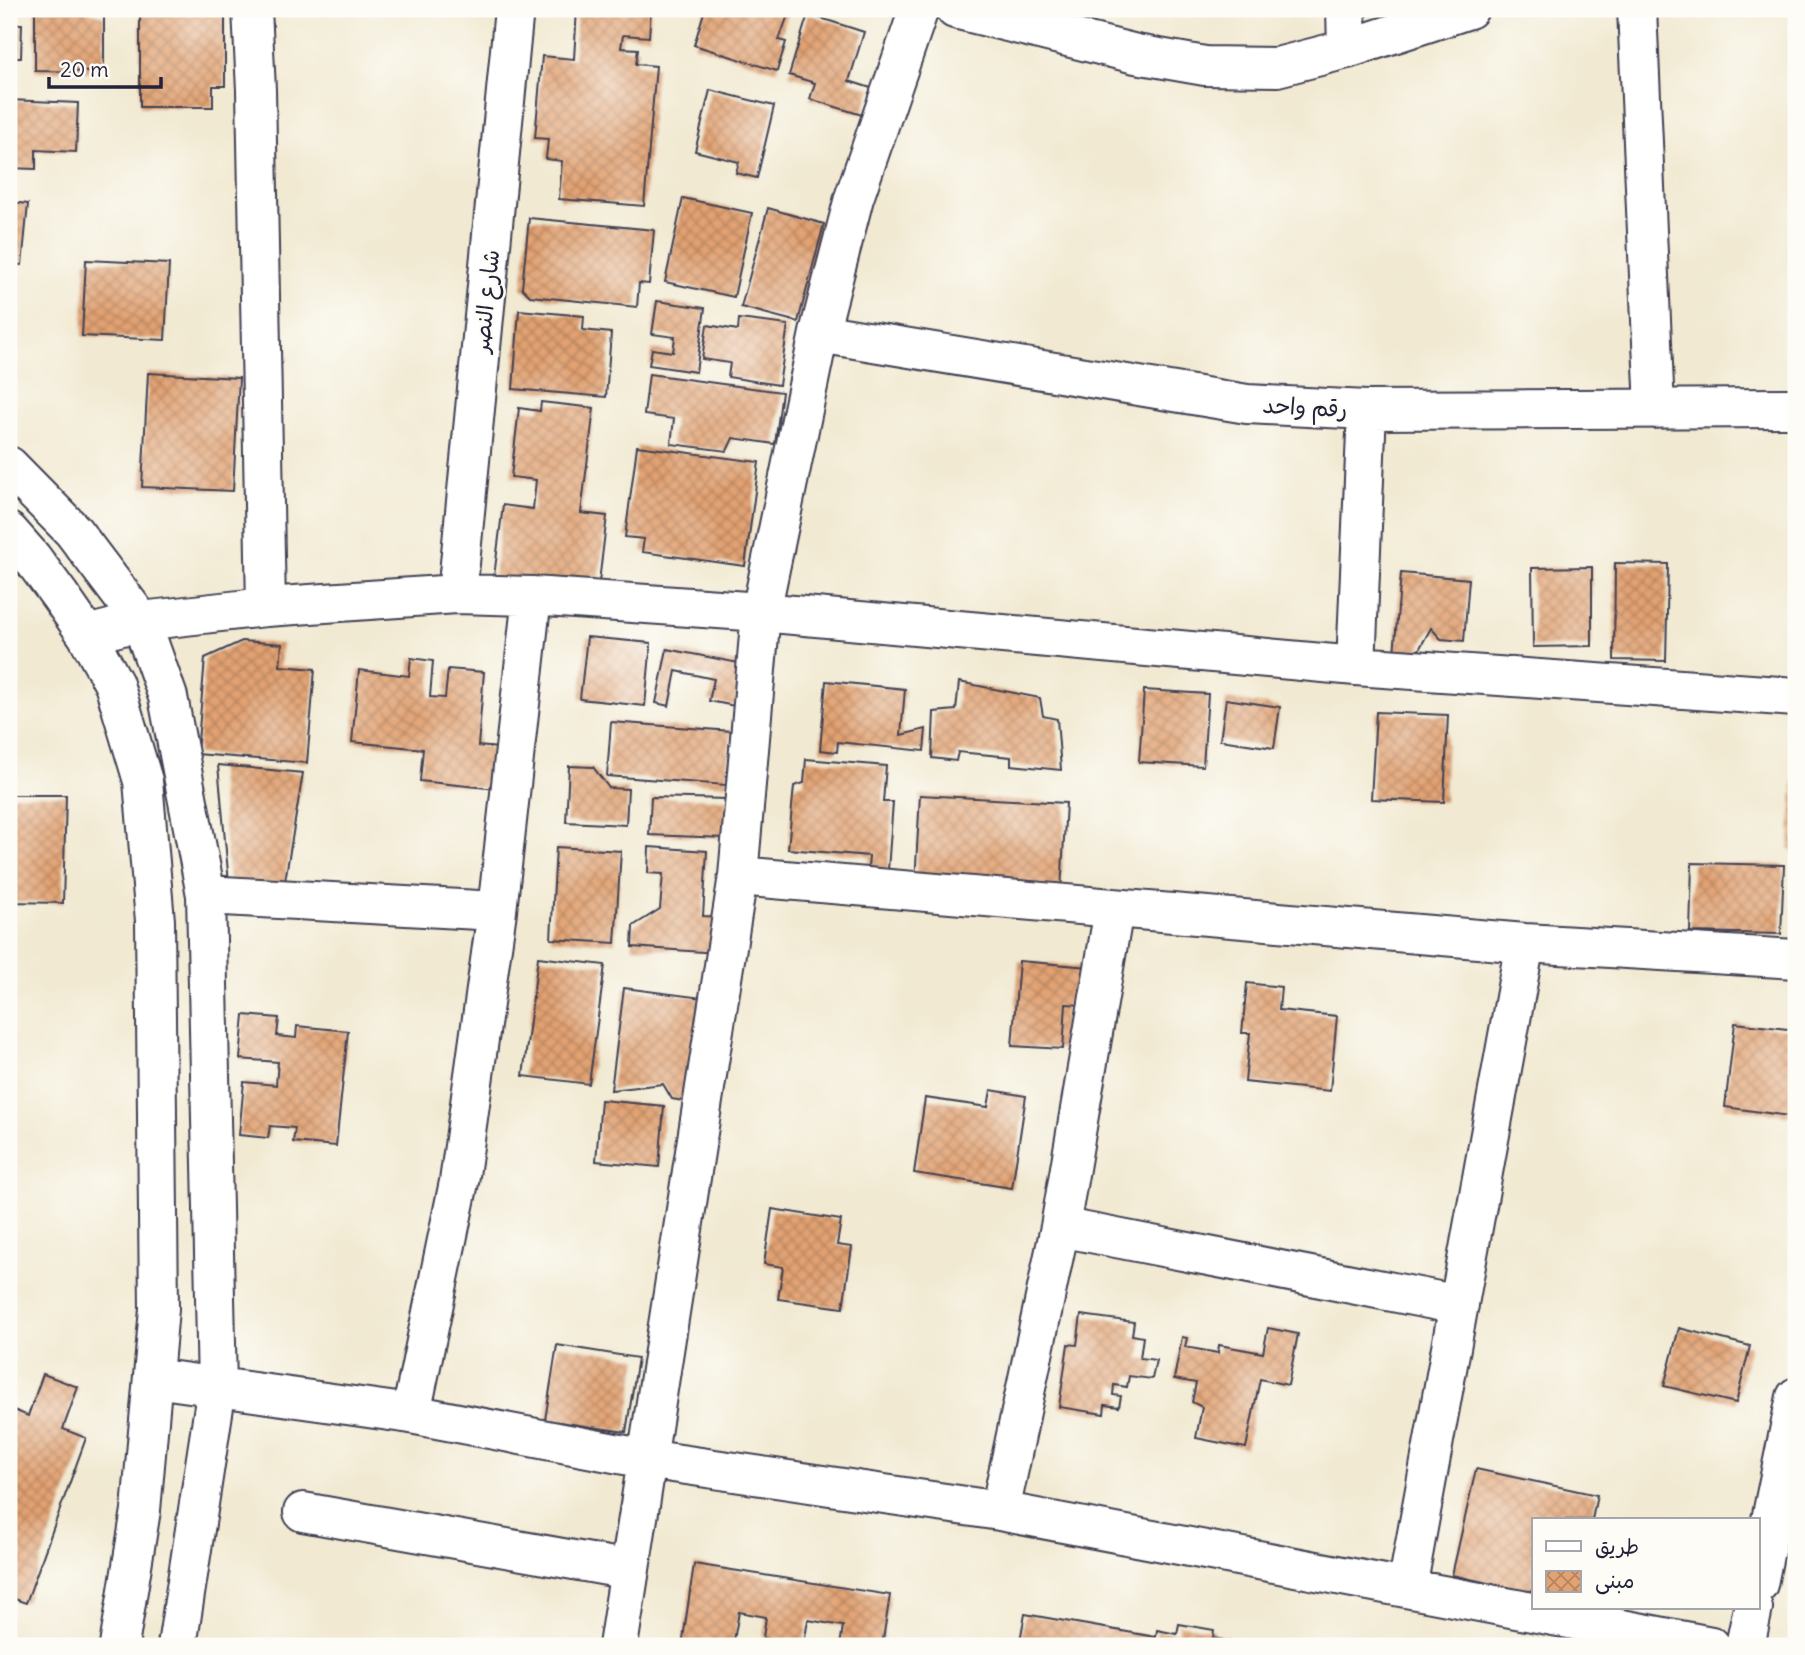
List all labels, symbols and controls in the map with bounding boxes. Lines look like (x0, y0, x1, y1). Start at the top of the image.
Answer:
scale bar (49, 46, 161, 90)
text: 20 m (60, 56, 109, 83)
street label: شارع النصر (465, 248, 507, 356)
street label: رقم واحد (1262, 390, 1348, 427)
legend (1532, 1518, 1759, 1610)
text: طريق (1595, 1533, 1639, 1560)
text: مبنى (1595, 1567, 1634, 1595)

